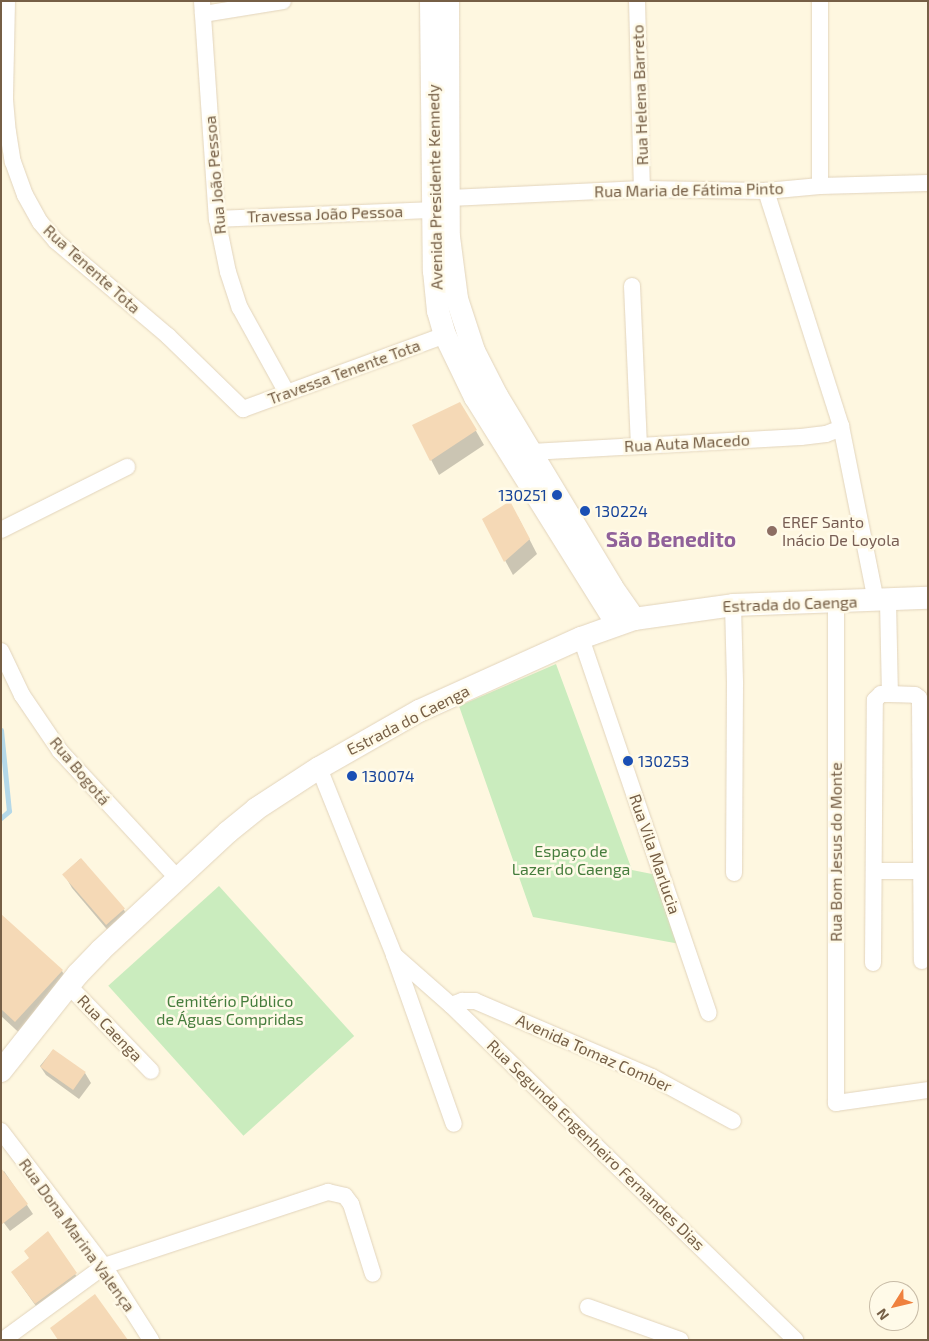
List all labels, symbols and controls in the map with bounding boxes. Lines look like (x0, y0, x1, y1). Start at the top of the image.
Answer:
street label: Rua Helena Barreto (628, 24, 652, 166)
street label: Avenida Presidente Kennedy (424, 84, 446, 290)
street label: Rua João Pessoa (200, 115, 230, 235)
street label: Rua Maria de Fátima Pinto (594, 179, 784, 201)
street label: Travessa João Pessoa (246, 202, 404, 226)
street label: Rua Tenente Tota (39, 220, 145, 318)
street label: Travessa Tenente Tota (265, 335, 423, 409)
street label: Rua Auta Macedo (623, 430, 751, 456)
place label: 130251 (498, 485, 547, 505)
marker: 130251 (551, 489, 563, 501)
place label: 130224 (595, 501, 648, 521)
marker: 130224 (579, 505, 591, 517)
place label: EREF Santo Inácio De Loyola (782, 512, 900, 550)
marker: EREF Santo Inácio De Loyola (766, 525, 778, 537)
district label: São Benedito (606, 526, 736, 552)
street label: Estrada do Caenga (722, 592, 858, 616)
street label: Estrada do Caenga (343, 681, 473, 759)
street label: Rua Bogotá (46, 733, 114, 809)
place label: 130253 (638, 751, 689, 771)
marker: 130253 (622, 755, 634, 767)
street label: Rua Bom Jesus do Monte (826, 762, 846, 942)
place label: 130074 (362, 766, 415, 786)
marker: 130074 (346, 770, 358, 782)
street label: Rua Vila Marlucia (625, 791, 685, 917)
park label: Espaço de Lazer do Caenga (512, 841, 630, 879)
street label: Rua Caenga (74, 991, 146, 1065)
park label: Cemitério Público de Águas Compridas (156, 991, 304, 1029)
street label: Avenida Tomaz Comber (513, 1010, 675, 1096)
street label: Rua Segunda Engenheiro Fernandes Dias (483, 1036, 709, 1254)
street label: Rua Dona Marina Valença (15, 1155, 139, 1315)
north arrow (869, 1281, 919, 1331)
text: N (872, 1305, 892, 1324)

